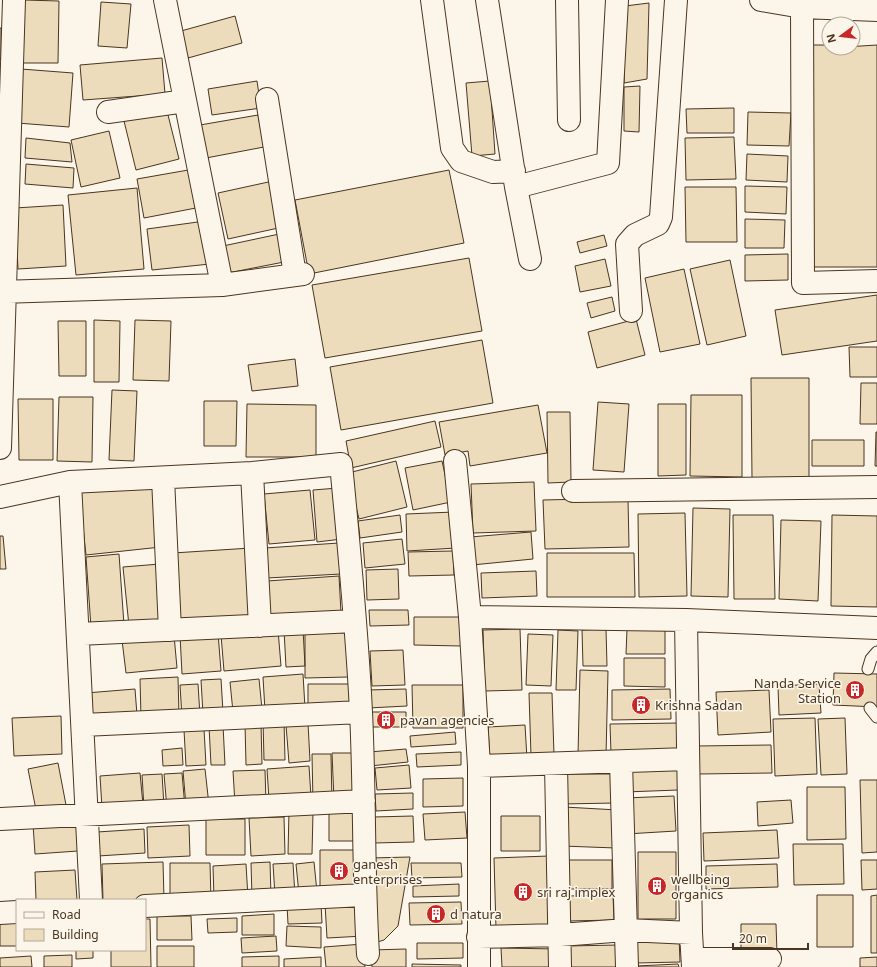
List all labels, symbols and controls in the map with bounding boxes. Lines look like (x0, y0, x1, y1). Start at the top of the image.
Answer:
north arrow (821, 16, 861, 56)
text: N (822, 32, 839, 45)
place label: Nanda Service Station (754, 674, 841, 707)
building icon: Nanda Service Station (844, 679, 866, 701)
building icon: Krishna Sadan (630, 694, 652, 716)
place label: Krishna Sadan (655, 696, 743, 714)
building icon: pavan agencies (375, 709, 397, 731)
place label: pavan agencies (400, 711, 494, 729)
place label: ganesh enterprises (353, 855, 422, 888)
building icon: ganesh enterprises (328, 860, 350, 882)
place label: wellbeing organics (671, 870, 730, 903)
building icon: wellbeing organics (646, 875, 668, 897)
building icon: sri raj implex (512, 881, 534, 903)
place label: sri raj implex (537, 883, 615, 901)
legend (16, 899, 146, 951)
building icon: d natura (425, 903, 447, 925)
place label: d natura (450, 905, 502, 923)
text: Road (52, 906, 81, 923)
scale bar (733, 925, 808, 951)
text: Building (52, 926, 99, 943)
text: 20 m (739, 930, 767, 947)

